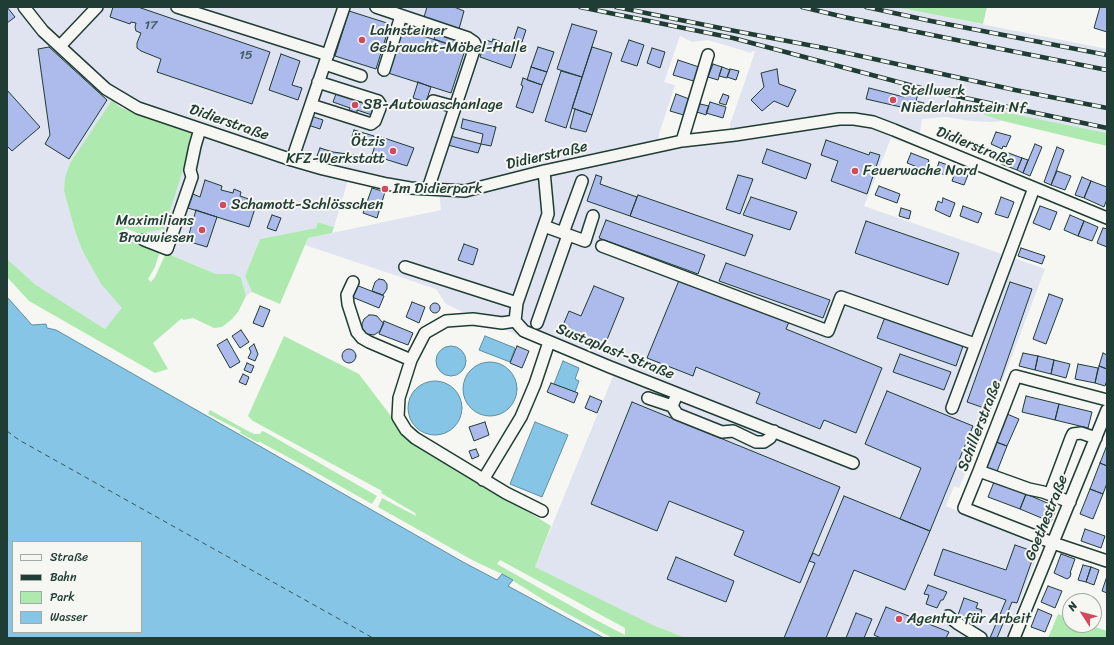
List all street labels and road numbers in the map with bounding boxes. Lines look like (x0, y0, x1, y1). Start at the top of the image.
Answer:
street label: Didierstraße (187, 101, 271, 145)
street label: Didierstraße (933, 123, 1017, 171)
street label: Didierstraße (505, 138, 589, 174)
street label: Sustaplast-Straße (553, 320, 677, 384)
street label: Schillerstraße (954, 378, 1006, 474)
street label: Goethestraße (1022, 473, 1072, 563)

